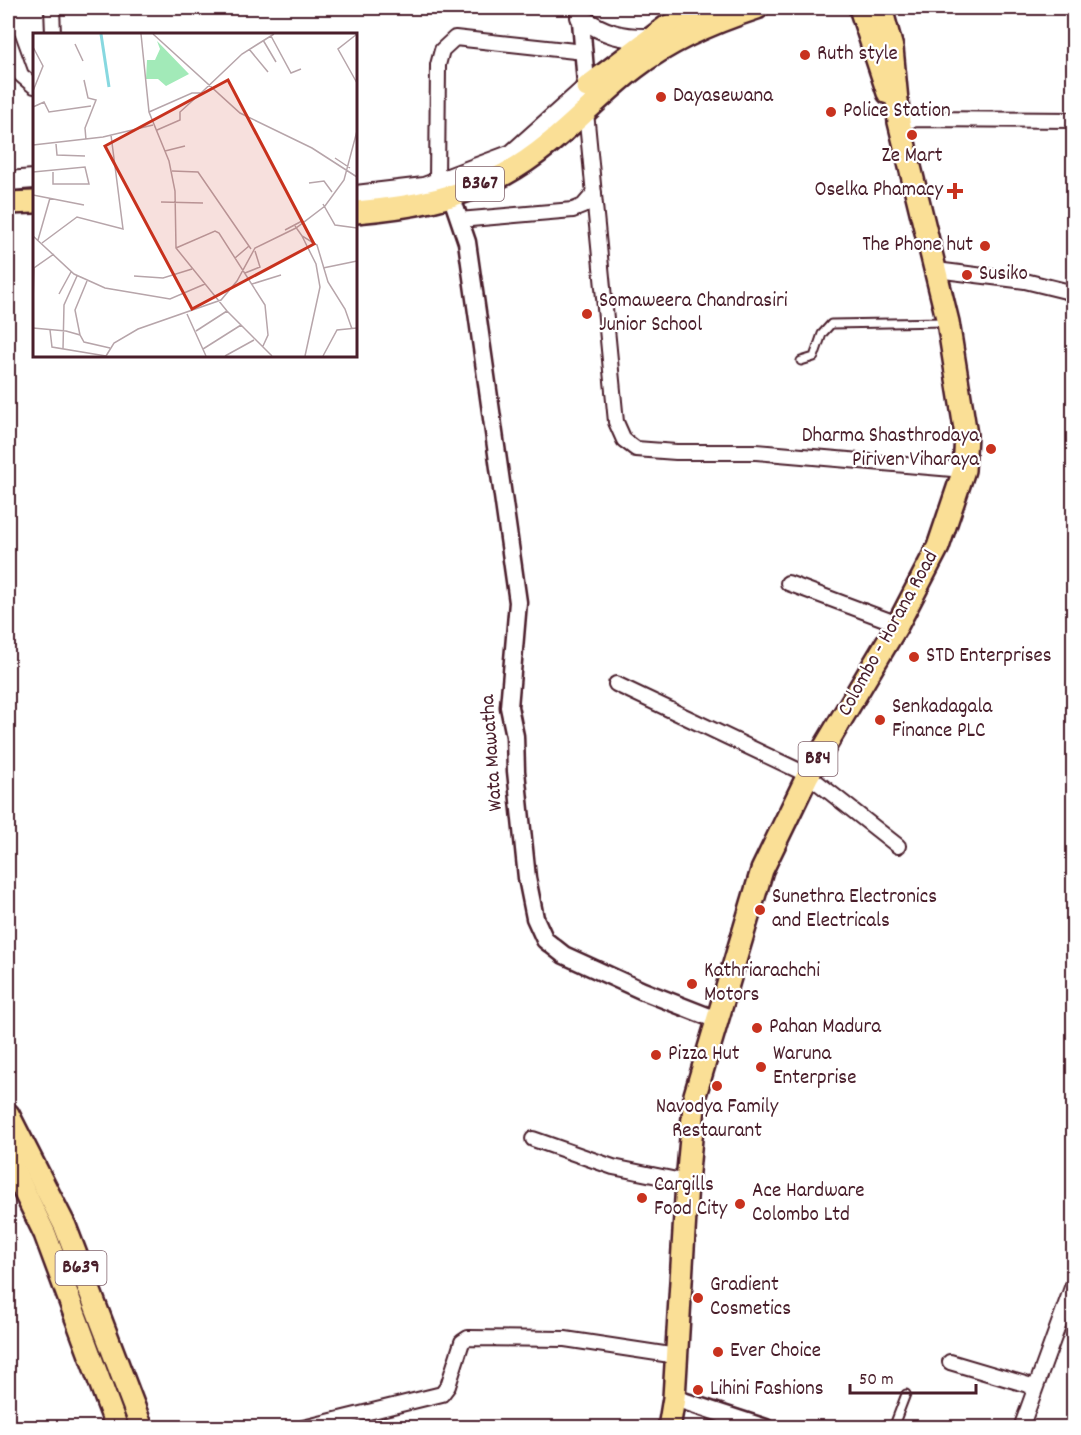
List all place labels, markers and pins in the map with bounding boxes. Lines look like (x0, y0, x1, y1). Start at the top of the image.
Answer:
place label: Ruth style (817, 40, 898, 70)
marker: Ruth style (798, 48, 812, 62)
place label: Dayasewana (673, 82, 774, 112)
marker: Dayasewana (654, 90, 668, 104)
place label: Police Station (843, 97, 951, 127)
marker: Police Station (824, 105, 838, 119)
marker: Ze Mart (905, 128, 919, 142)
place label: Ze Mart (881, 142, 943, 172)
place label: Oselka Phamacy (814, 176, 943, 206)
marker: Oselka Phamacy (948, 184, 962, 198)
place label: The Phone hut (862, 231, 973, 261)
marker: The Phone hut (978, 239, 992, 253)
place label: Susiko (979, 260, 1028, 290)
marker: Susiko (960, 268, 974, 282)
place label: Somaweera Chandrasiri Junior School (599, 287, 788, 341)
marker: Somaweera Chandrasiri Junior School (580, 307, 594, 321)
place label: Dharma Shasthrodaya Piriven Viharaya (802, 422, 980, 476)
marker: Dharma Shasthrodaya Piriven Viharaya (984, 442, 998, 456)
place label: STD Enterprises (926, 642, 1052, 672)
marker: STD Enterprises (907, 650, 921, 664)
place label: Senkadagala Finance PLC (892, 693, 993, 747)
marker: Senkadagala Finance PLC (873, 713, 887, 727)
place label: Sunethra Electronics and Electricals (772, 883, 937, 937)
marker: Sunethra Electronics and Electricals (753, 903, 767, 917)
place label: Kathriarachchi Motors (704, 957, 820, 1011)
marker: Kathriarachchi Motors (685, 977, 699, 991)
place label: Pahan Madura (769, 1013, 882, 1043)
marker: Pahan Madura (750, 1021, 764, 1035)
place label: Pizza Hut (668, 1040, 740, 1070)
place label: Waruna Enterprise (773, 1040, 856, 1094)
marker: Pizza Hut (649, 1048, 663, 1062)
marker: Waruna Enterprise (754, 1060, 768, 1074)
marker: Navodya Family Restaurant (710, 1079, 724, 1093)
place label: Navodya Family Restaurant (656, 1093, 779, 1147)
place label: Cargills Food City (654, 1171, 728, 1225)
place label: Ace Hardware Colombo Ltd (752, 1177, 865, 1231)
marker: Cargills Food City (635, 1191, 649, 1205)
marker: Ace Hardware Colombo Ltd (733, 1197, 747, 1211)
place label: Gradient Cosmetics (710, 1271, 791, 1325)
marker: Gradient Cosmetics (691, 1291, 705, 1305)
place label: Ever Choice (730, 1337, 821, 1367)
marker: Ever Choice (711, 1345, 725, 1359)
place label: Lihini Fashions (710, 1375, 824, 1405)
marker: Lihini Fashions (691, 1383, 705, 1397)

